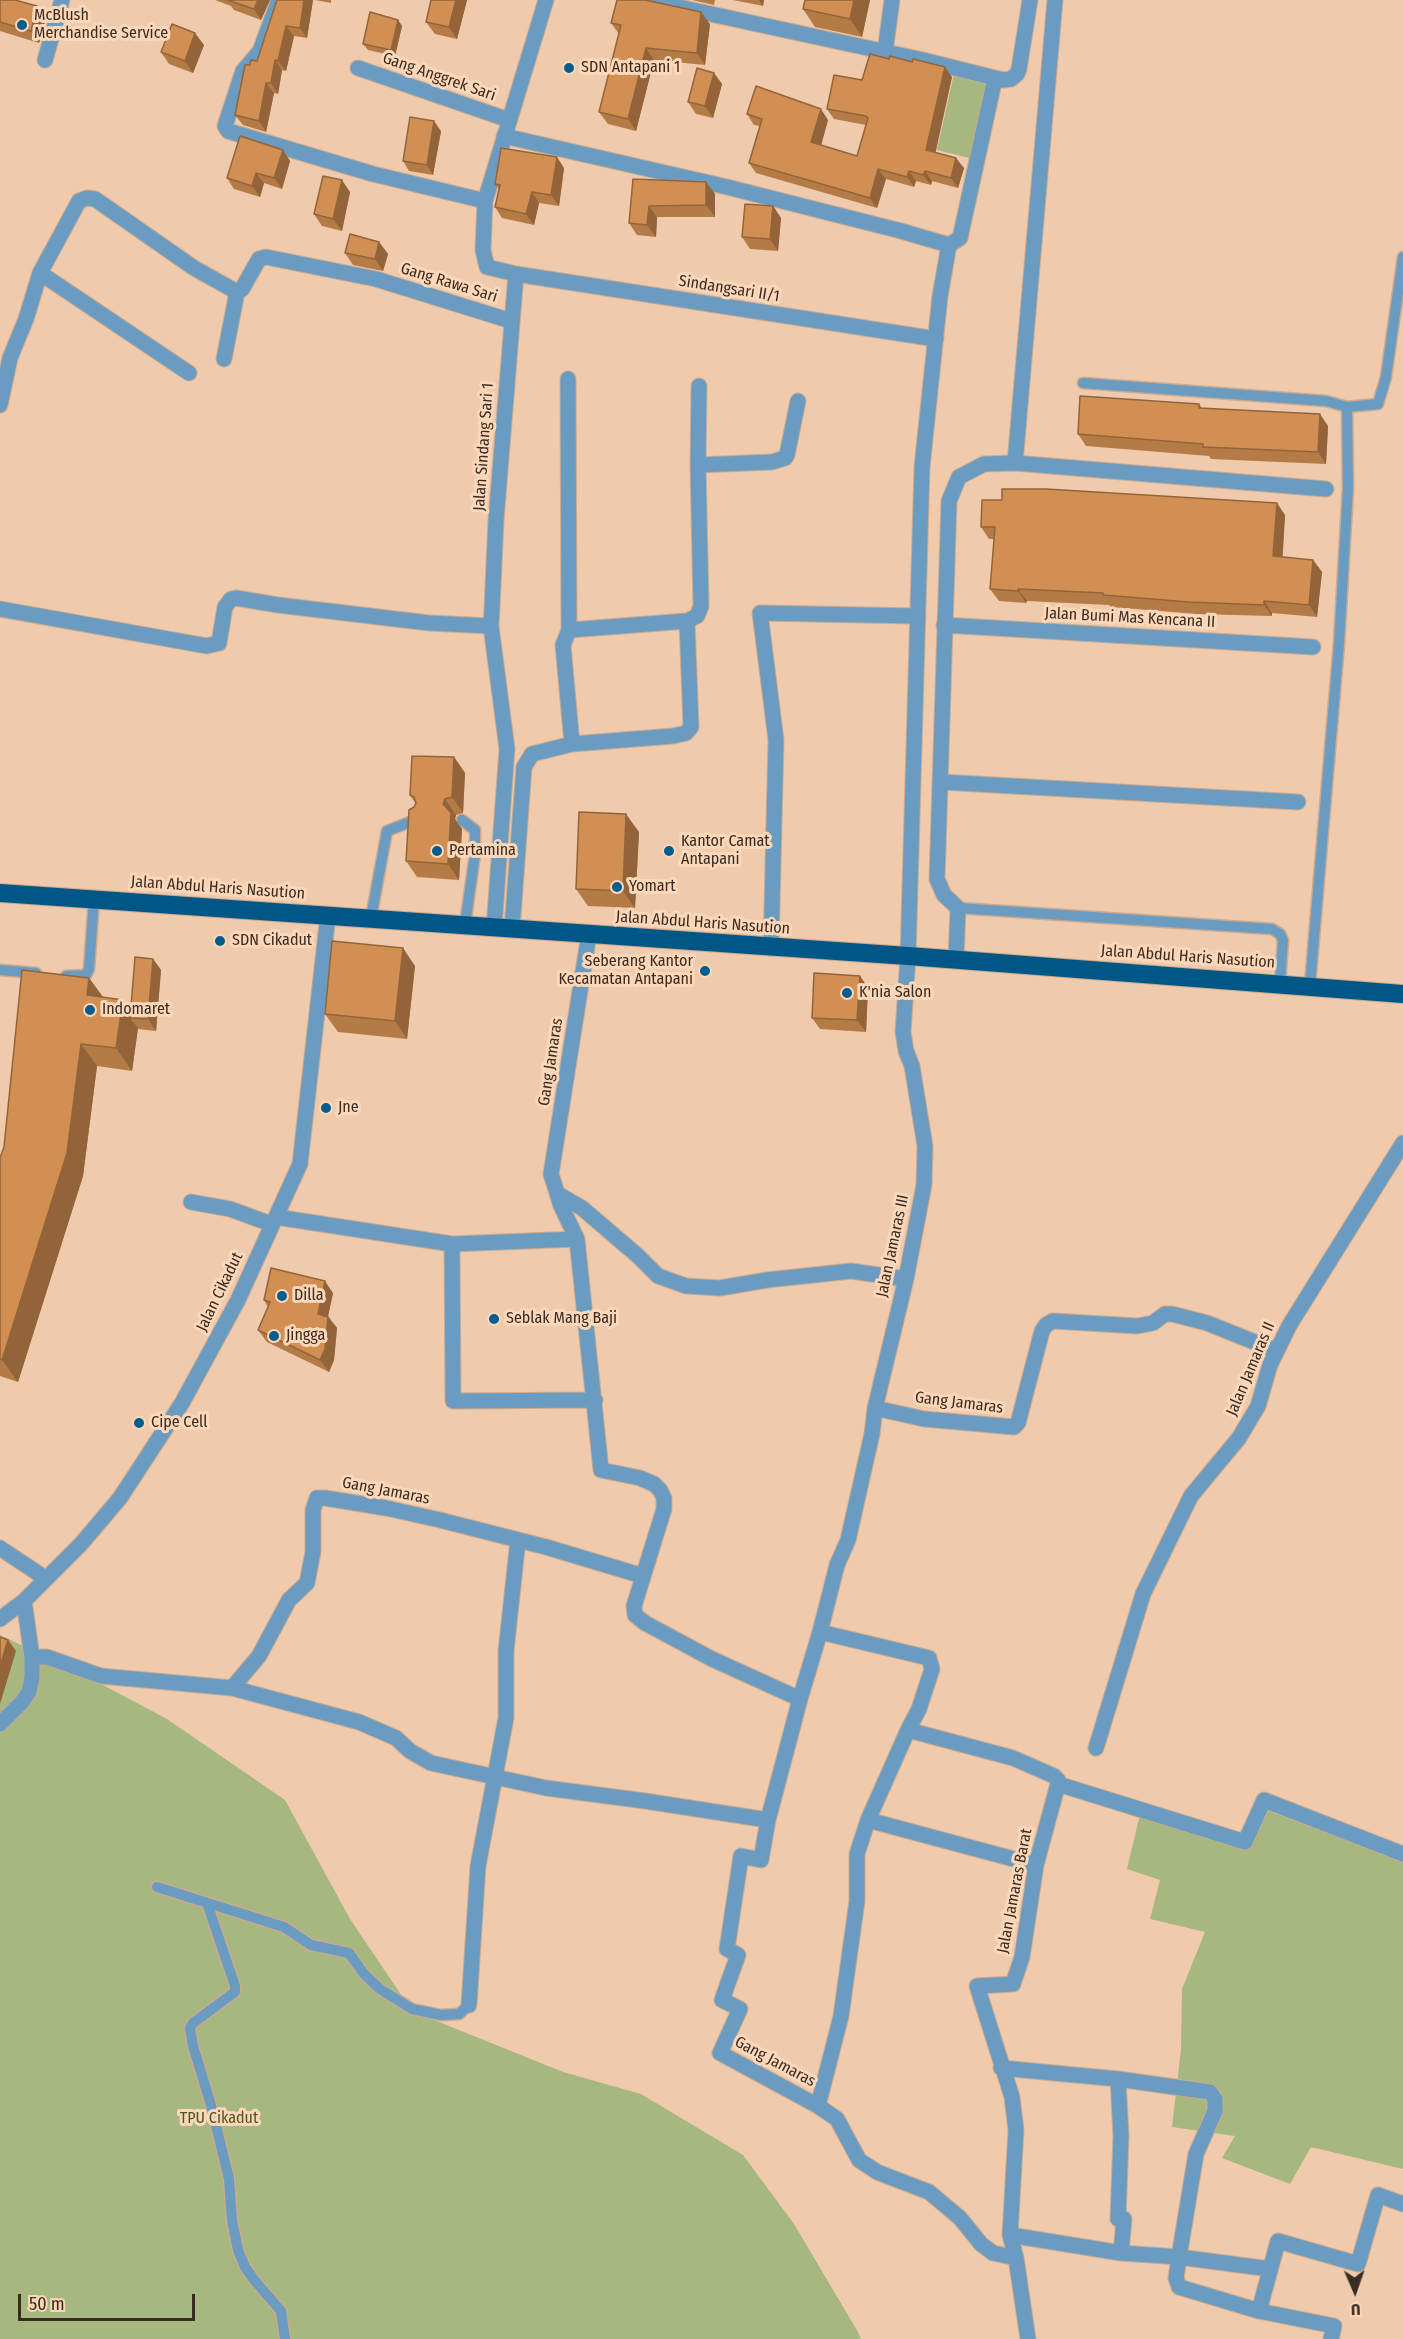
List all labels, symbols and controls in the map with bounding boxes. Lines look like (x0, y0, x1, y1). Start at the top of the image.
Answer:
place label: McBlush Merchandise Service (34, 6, 168, 44)
marker: McBlush Merchandise Service (15, 18, 29, 32)
street label: Gang Anggrek Sari (380, 49, 498, 105)
place label: SDN Antapani 1 (581, 58, 680, 78)
marker: SDN Antapani 1 (562, 61, 576, 75)
street label: Gang Rawa Sari (398, 259, 500, 307)
street label: Sindangsari II/1 (677, 272, 781, 306)
street label: Jalan Sindang Sari 1 (470, 382, 498, 512)
street label: Jalan Bumi Mas Kencana II (1044, 604, 1216, 632)
place label: Kantor Camat Antapani (681, 832, 770, 870)
place label: Pertamina (449, 841, 516, 861)
marker: Pertamina (430, 844, 444, 858)
marker: Kantor Camat Antapani (662, 844, 676, 858)
street label: Jalan Abdul Haris Nasution (130, 872, 306, 904)
place label: Yomart (629, 877, 675, 897)
marker: Yomart (610, 880, 624, 894)
street label: Jalan Abdul Haris Nasution (615, 907, 791, 939)
place label: SDN Cikadut (232, 931, 312, 951)
marker: SDN Cikadut (213, 934, 227, 948)
street label: Jalan Abdul Haris Nasution (1100, 941, 1276, 973)
place label: Seberang Kantor Kecamatan Antapani (559, 952, 693, 990)
marker: Seberang Kantor Kecamatan Antapani (698, 964, 712, 978)
place label: K'nia Salon (859, 983, 931, 1003)
marker: K'nia Salon (840, 986, 854, 1000)
place label: Indomaret (102, 1000, 170, 1020)
marker: Indomaret (83, 1003, 97, 1017)
street label: Gang Jamaras (535, 1017, 567, 1107)
place label: Jne (338, 1098, 359, 1118)
marker: Jne (319, 1101, 333, 1115)
street label: Jalan Jamaras III (873, 1193, 913, 1299)
street label: Jalan Cikadut (193, 1249, 247, 1335)
place label: Dilla (294, 1286, 324, 1306)
marker: Dilla (275, 1289, 289, 1303)
place label: Seblak Mang Baji (506, 1309, 617, 1329)
marker: Seblak Mang Baji (487, 1312, 501, 1326)
street label: Jalan Jamaras II (1223, 1319, 1279, 1419)
place label: Jingga (286, 1326, 325, 1346)
marker: Jingga (267, 1329, 281, 1343)
street label: Gang Jamaras (914, 1388, 1004, 1418)
place label: Cipe Cell (151, 1413, 207, 1433)
marker: Cipe Cell (132, 1416, 146, 1430)
street label: Gang Jamaras (341, 1473, 431, 1509)
street label: Jalan Jamaras Barat (993, 1827, 1037, 1955)
street label: Gang Jamaras (731, 2033, 819, 2091)
park label: TPU Cikadut (180, 2109, 258, 2129)
north arrow (1325, 2261, 1385, 2321)
scale bar (21, 2282, 198, 2320)
text: 50 m (29, 2293, 65, 2315)
text: U (1351, 2300, 1361, 2319)

